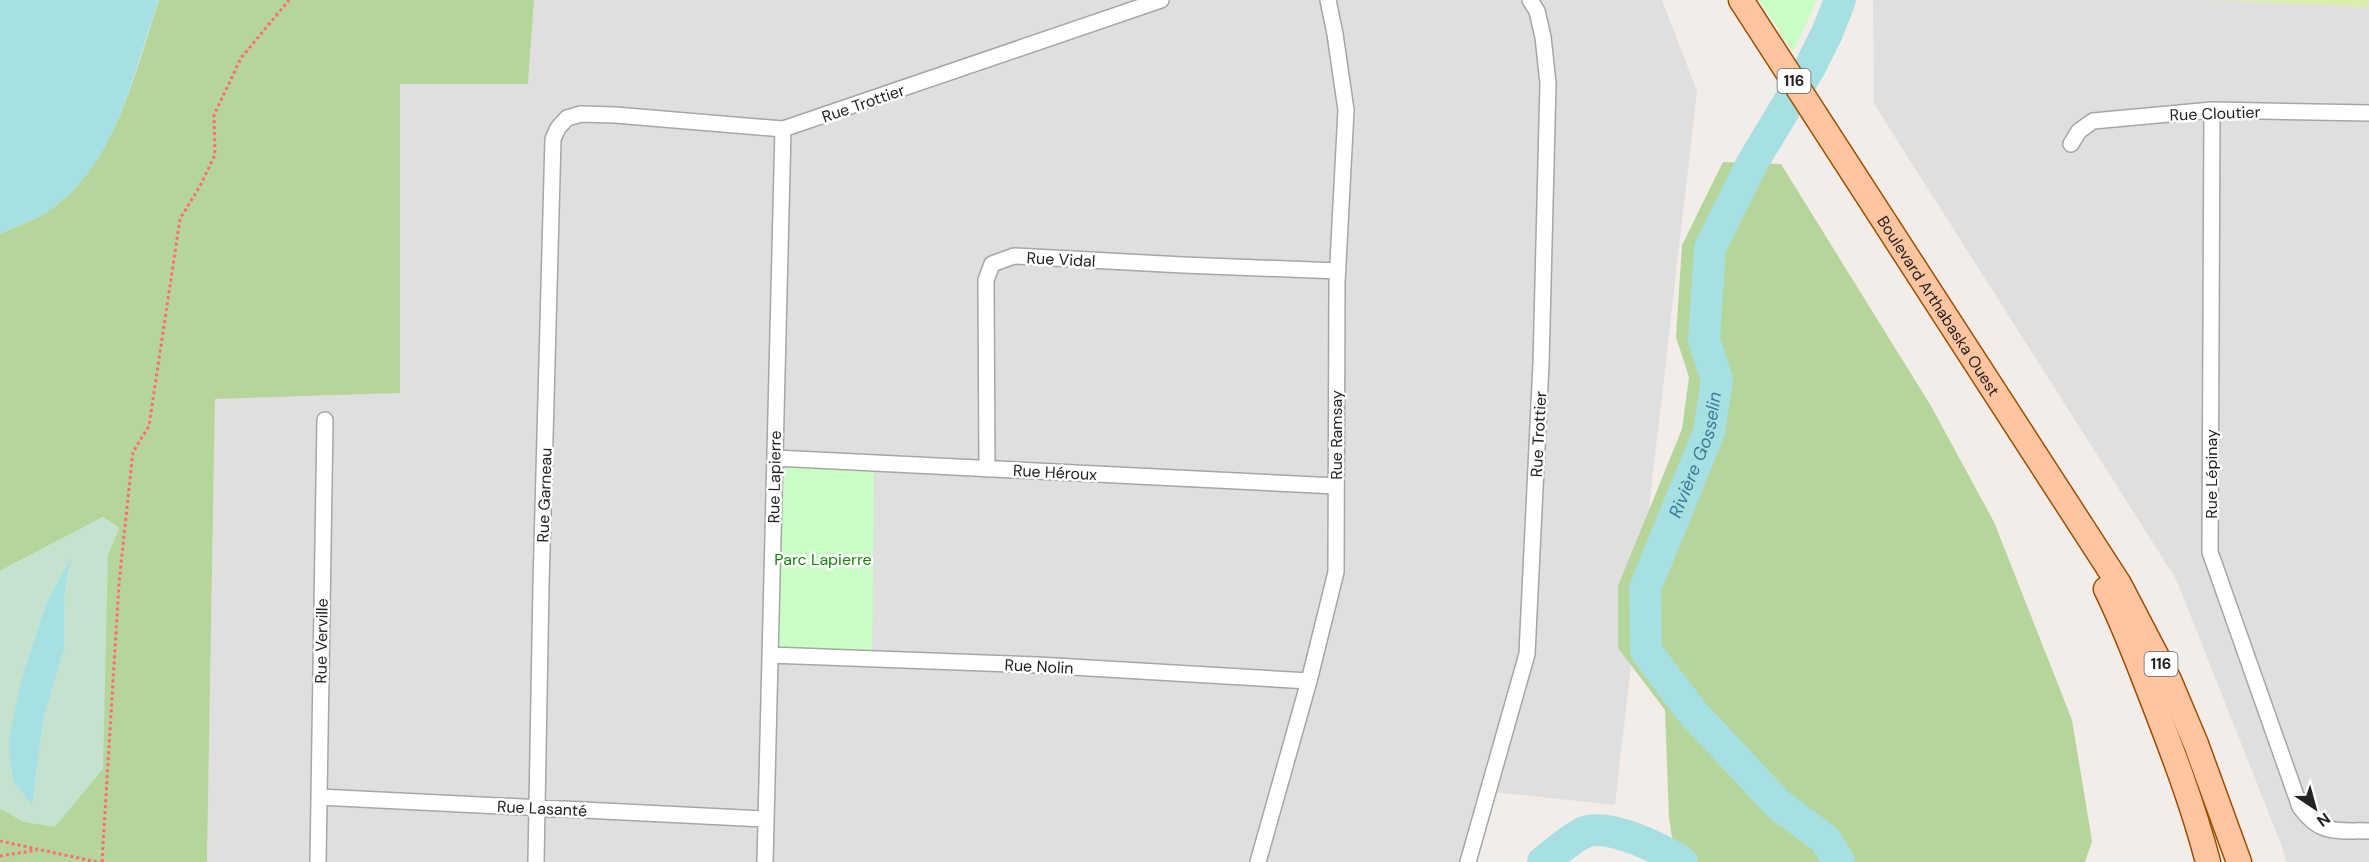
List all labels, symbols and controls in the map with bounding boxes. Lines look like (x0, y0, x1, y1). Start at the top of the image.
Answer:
road number: 116 (1778, 69, 1810, 93)
street label: Rue Trottier (819, 79, 907, 127)
street label: Rue Cloutier (2169, 101, 2261, 126)
street label: Boulevard Arthabaska Ouest (1872, 212, 2004, 400)
street label: Rue Vidal (1026, 247, 1096, 272)
street label: Rue Ramsay (1326, 390, 1347, 480)
street label: Rue Trottier (1526, 390, 1551, 478)
water label: Rivière Gosselin (1663, 390, 1727, 521)
street label: Rue Lépinay (2201, 429, 2222, 519)
street label: Rue Lapierre (763, 430, 786, 524)
street label: Rue Garneau (532, 447, 557, 543)
street label: Rue Héroux (1012, 460, 1098, 485)
park label: Parc Lapierre (774, 549, 872, 570)
street label: Rue Verville (310, 598, 333, 684)
road number: 116 (2144, 652, 2178, 676)
street label: Rue Nolin (1004, 654, 1074, 679)
north arrow (2285, 778, 2345, 838)
street label: Rue Lasanté (496, 796, 588, 821)
text: N (2313, 808, 2334, 832)

